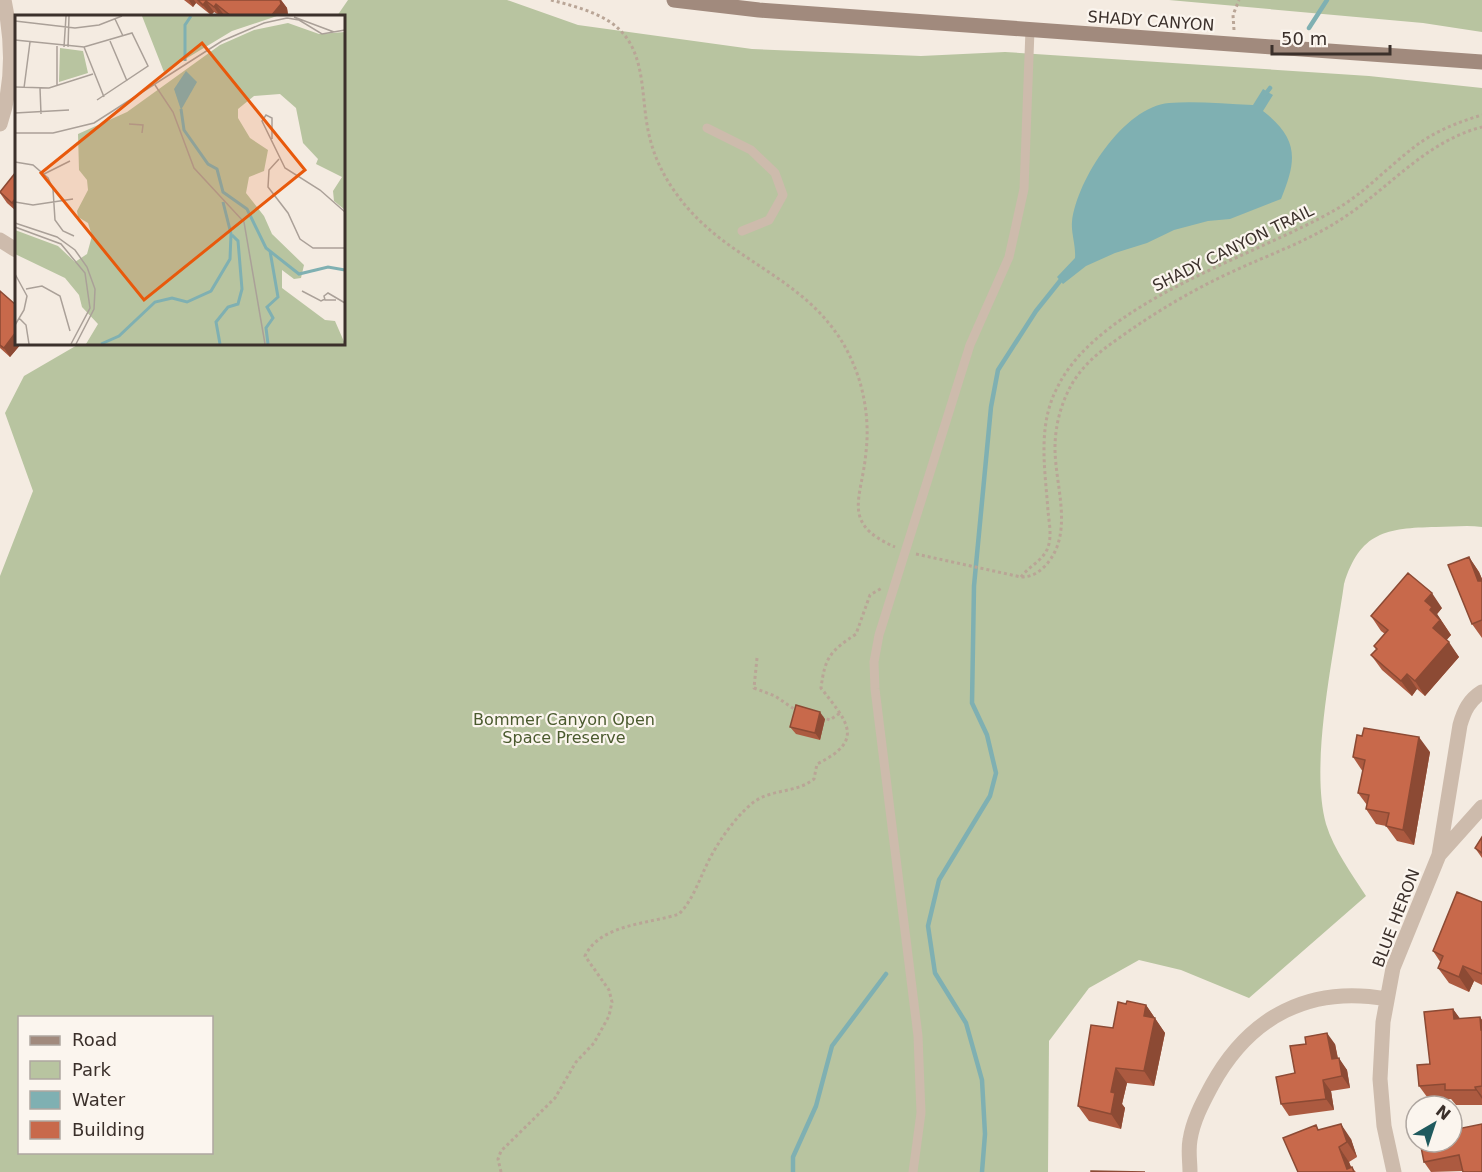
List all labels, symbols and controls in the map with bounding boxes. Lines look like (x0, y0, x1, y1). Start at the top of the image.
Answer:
street label: SHADY CANYON (1087, 7, 1215, 35)
inset map (15, 15, 345, 345)
scale bar (1272, 18, 1390, 56)
text: 50 m (1281, 28, 1327, 49)
street label: SHADY CANYON TRAIL (1149, 201, 1317, 295)
park label: Bommer Canyon Open Space Preserve (473, 710, 655, 747)
street label: BLUE HERON (1369, 866, 1423, 970)
legend (18, 1016, 213, 1154)
text: Road (72, 1029, 117, 1050)
text: Park (72, 1059, 111, 1080)
text: Water (72, 1089, 126, 1110)
north arrow (1404, 1094, 1464, 1154)
text: N (1432, 1101, 1454, 1124)
text: Building (72, 1119, 145, 1140)

